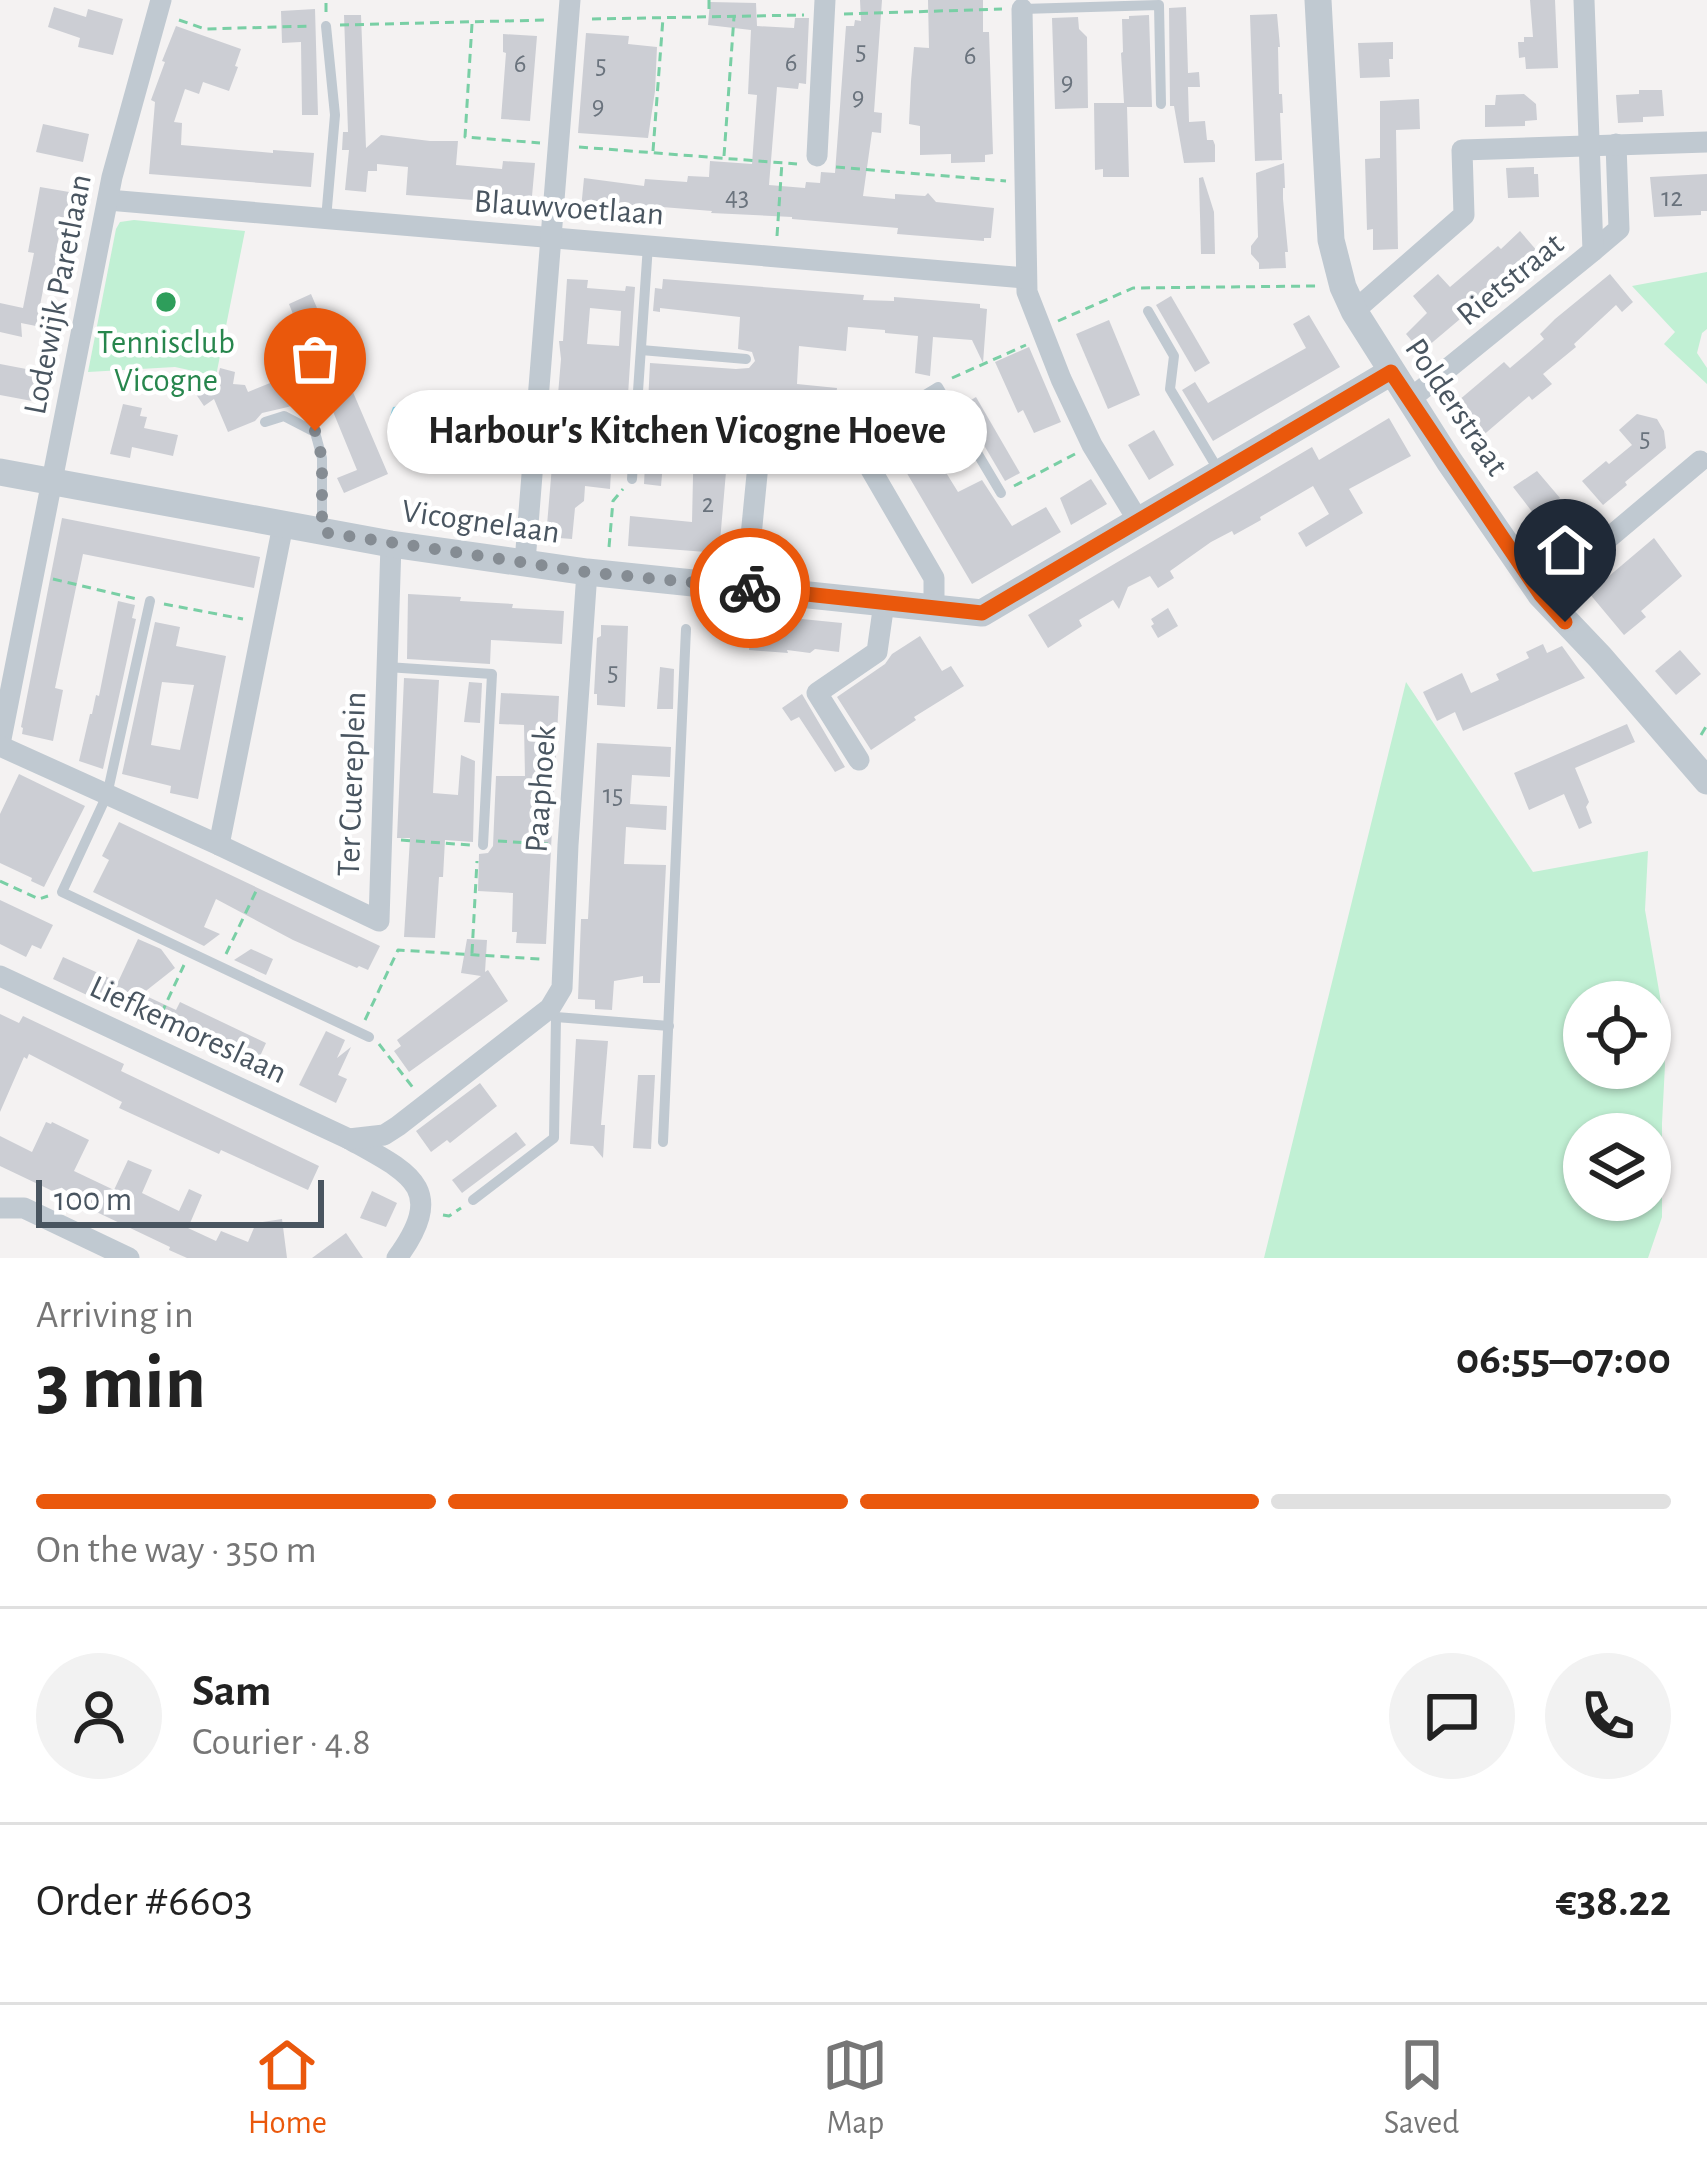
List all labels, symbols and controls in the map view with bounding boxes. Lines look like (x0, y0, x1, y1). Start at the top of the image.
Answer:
house number: 5 (855, 37, 867, 64)
house number: 6 (964, 42, 976, 69)
house number: 6 (785, 49, 797, 76)
house number: 6 (514, 50, 526, 77)
house number: 5 (595, 51, 607, 78)
house number: 9 (1061, 68, 1073, 95)
house number: 9 (852, 83, 864, 110)
house number: 9 (592, 92, 604, 119)
street label: Lodewijk Paretlaan (19, 171, 98, 417)
house number: 43 (725, 183, 749, 210)
house number: 12 (1661, 184, 1683, 211)
street label: Blauwvoetlaan (473, 185, 665, 232)
street label: Rietstraat (1451, 227, 1570, 332)
marker: Tennisclub Vicogne (153, 289, 179, 315)
pin (264, 308, 366, 431)
icon: bag (282, 326, 348, 392)
place label: Tennisclub Vicogne (97, 327, 235, 398)
street label: Polderstraat (1398, 333, 1514, 482)
callout: Harbour's Kitchen Vicogne Hoeve (387, 389, 987, 473)
text: Harbour's Kitchen Vicogne Hoeve (428, 412, 946, 451)
house number: 5 (1639, 424, 1651, 451)
house number: 2 (702, 490, 714, 517)
street label: Vicognelaan (400, 495, 562, 550)
pin (1514, 499, 1616, 622)
icon: home (1532, 517, 1598, 583)
courier (690, 528, 810, 648)
icon: bike (717, 555, 783, 621)
house number: 5 (607, 658, 619, 685)
street label: Ter Cuereplein (333, 691, 372, 877)
street label: Paaphoek (521, 725, 562, 854)
house number: 15 (603, 781, 623, 808)
street label: Liefkemoreslaan (84, 970, 291, 1090)
map controls (1563, 981, 1671, 1221)
button: locate (1563, 981, 1671, 1089)
button: layers (1563, 1113, 1671, 1221)
scale bar (36, 1174, 324, 1227)
text: 100 m (54, 1184, 132, 1217)
text: Arriving in (36, 1296, 194, 1335)
text: 06:55–07:00 (1456, 1337, 1671, 1382)
text: 3 min (36, 1345, 206, 1423)
text: On the way · 350 m (36, 1531, 317, 1570)
button: person (36, 1653, 162, 1779)
button: chat (1389, 1653, 1515, 1779)
button: phone (1545, 1653, 1671, 1779)
text: Sam (192, 1669, 271, 1714)
text: Courier · 4.8 (192, 1723, 371, 1762)
text: Order #6603 (36, 1879, 253, 1924)
text: €38.22 (1556, 1879, 1671, 1924)
tab: Home (248, 2032, 327, 2144)
tab: Map (822, 2032, 888, 2144)
tab: Saved (1384, 2032, 1459, 2144)

